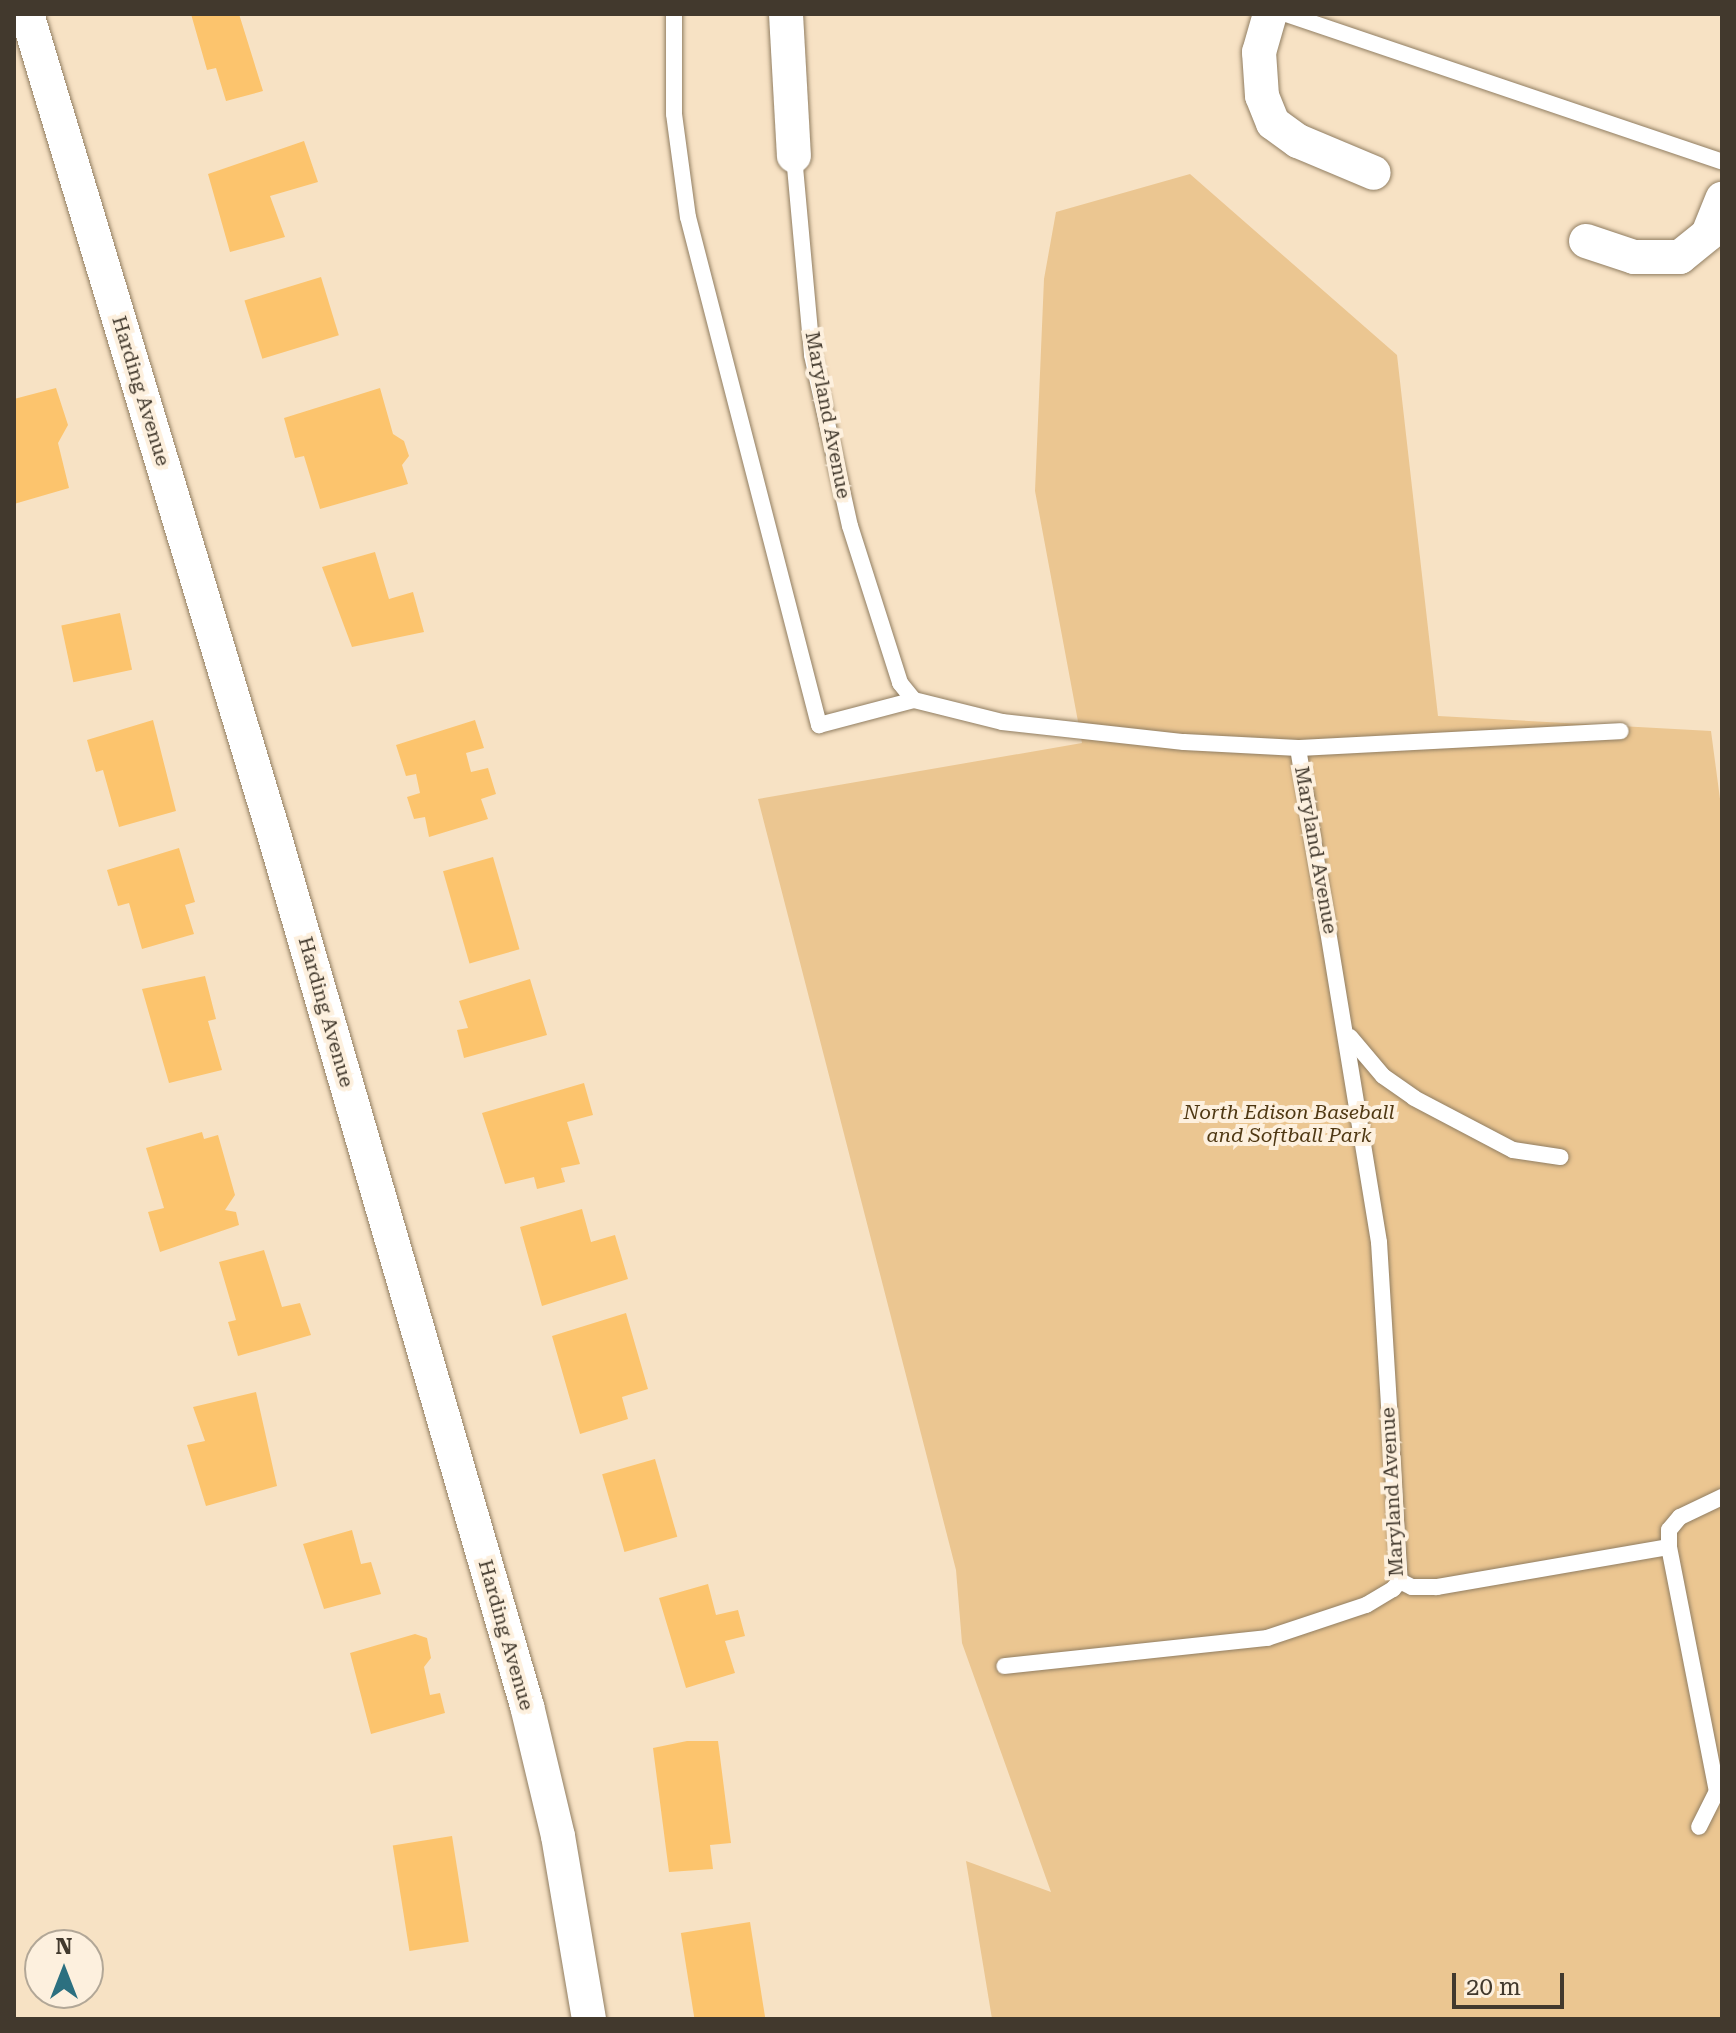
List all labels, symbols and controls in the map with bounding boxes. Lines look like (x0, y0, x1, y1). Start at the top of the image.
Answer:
street label: Harding Avenue (107, 313, 175, 469)
street label: Maryland Avenue (800, 329, 856, 501)
street label: Maryland Avenue (1289, 764, 1343, 936)
street label: Harding Avenue (293, 934, 359, 1090)
park label: North Edison Baseball and Softball Park (1184, 1100, 1394, 1147)
street label: Maryland Avenue (1376, 1407, 1408, 1577)
street label: Harding Avenue (473, 1557, 539, 1713)
north arrow (24, 1929, 104, 2009)
text: N (56, 1934, 72, 1959)
scale bar (1456, 1957, 1568, 2007)
text: 20 m (1466, 1973, 1521, 2001)

